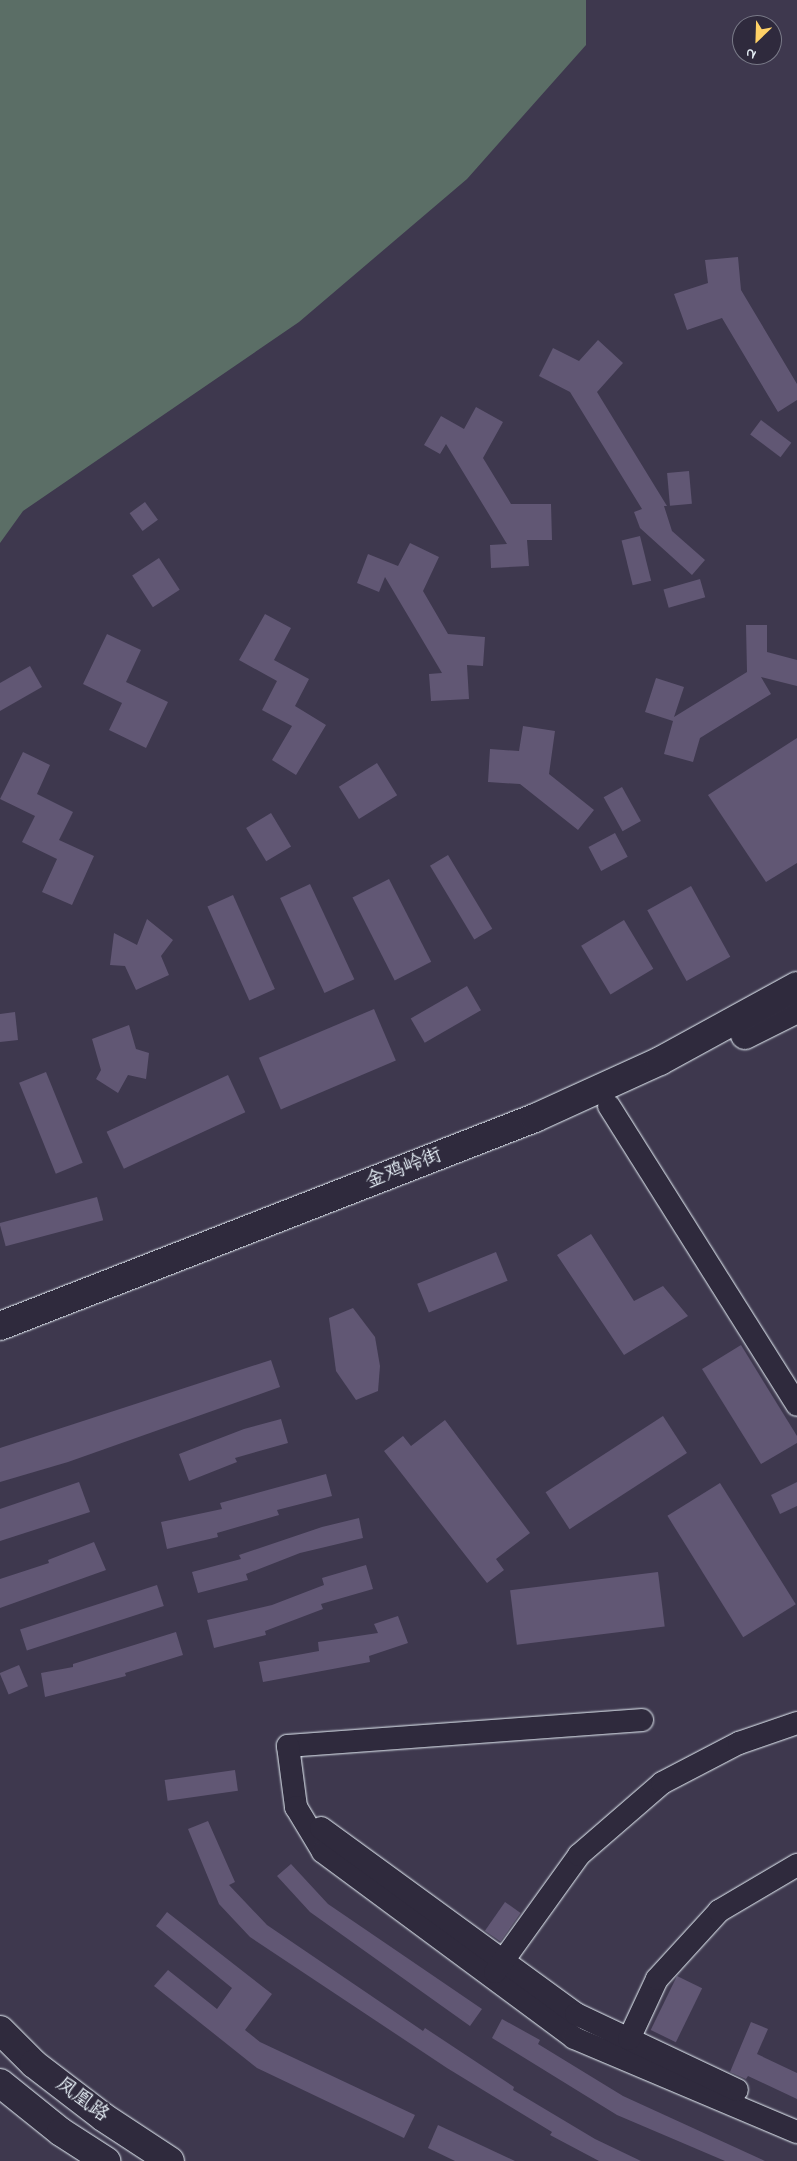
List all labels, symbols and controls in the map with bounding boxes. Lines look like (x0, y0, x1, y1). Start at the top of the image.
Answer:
north arrow (732, 15, 782, 65)
text: N (743, 42, 760, 65)
street label: 金鸡岭街 (362, 1143, 446, 1195)
street label: 凤凰路 (51, 2072, 113, 2128)

